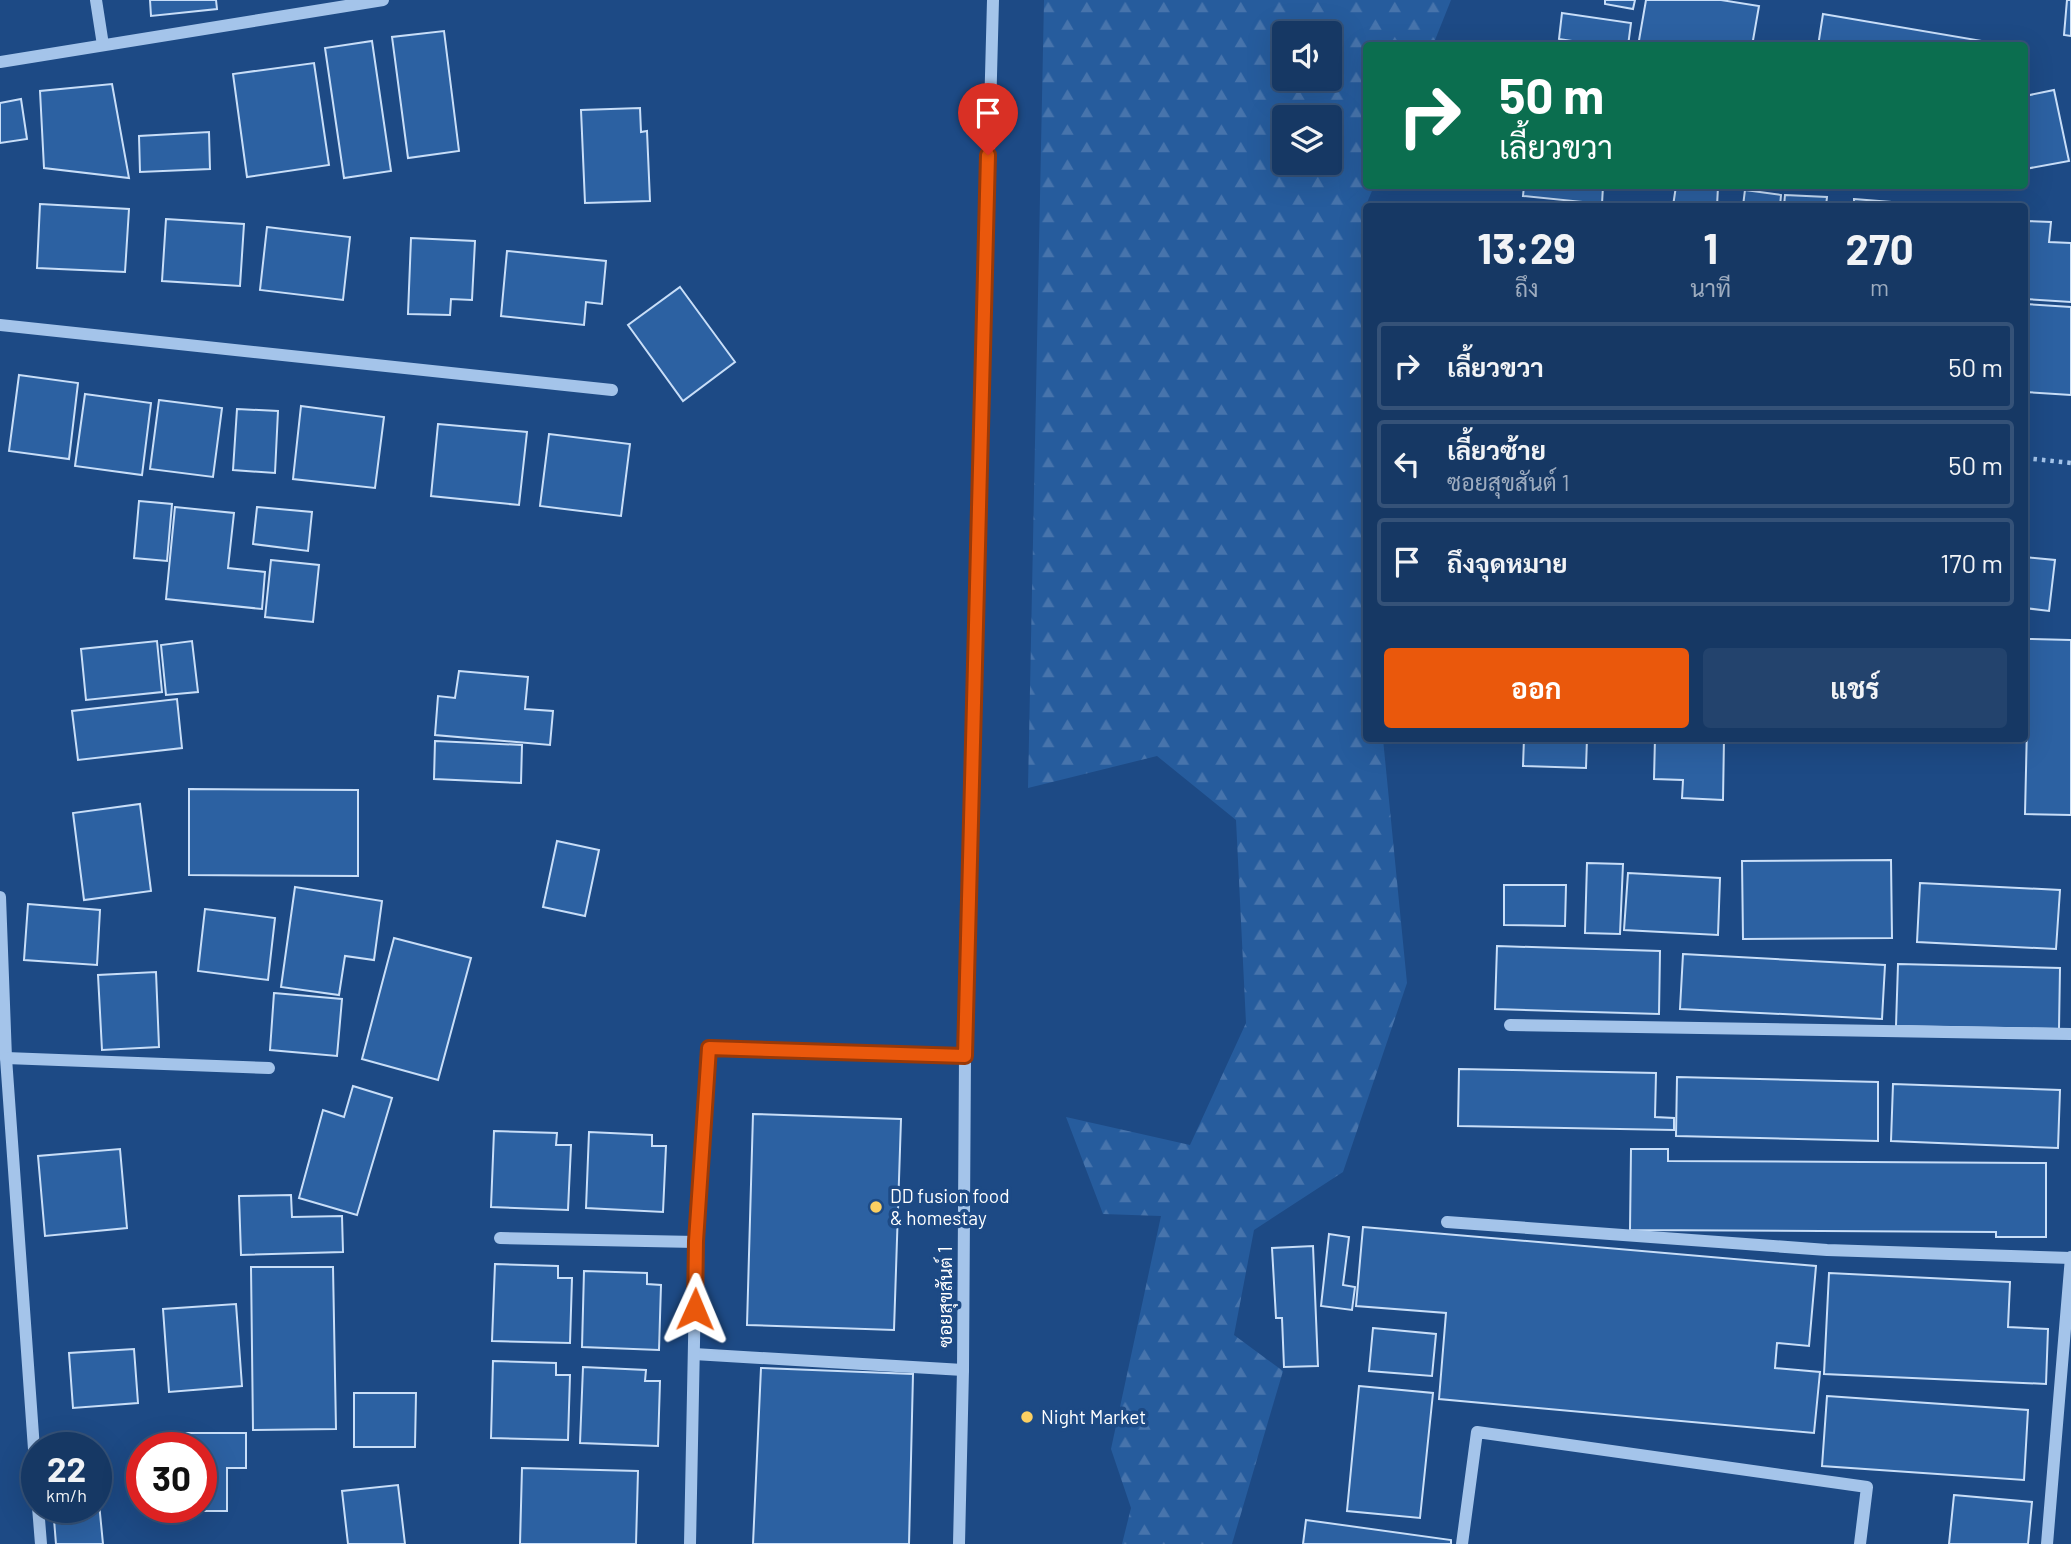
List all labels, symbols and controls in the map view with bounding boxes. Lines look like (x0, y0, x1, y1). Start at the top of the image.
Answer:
map controls (1272, 21, 1342, 175)
button: sound (1272, 21, 1342, 91)
text: 50 m (1499, 65, 1604, 124)
icon: right (1384, 70, 1475, 161)
pin (958, 83, 1018, 155)
icon: arrive (969, 94, 1007, 132)
button: layers (1272, 105, 1342, 175)
text: เลี้ยวขวา (1499, 127, 1613, 165)
text: 13:29 (1477, 222, 1576, 272)
text: 1 (1703, 222, 1718, 272)
text: 270 (1845, 223, 1914, 273)
text: m (1870, 273, 1889, 301)
text: ถึง (1515, 274, 1539, 302)
text: นาที (1690, 274, 1731, 302)
icon: right (1388, 347, 1426, 385)
text: เลี้ยวขวา (1447, 351, 1544, 382)
text: 50 m (1948, 351, 2003, 382)
text: เลี้ยวซ้าย (1447, 434, 1546, 465)
icon: left (1388, 445, 1426, 483)
text: 50 m (1948, 449, 2003, 480)
text: ซอยสุขสันต์ 1 (1447, 468, 1569, 496)
icon: arrive (1388, 543, 1426, 581)
text: ถึงจุดหมาย (1447, 547, 1568, 578)
text: 170 m (1940, 547, 2003, 578)
button: ออก (1384, 648, 1689, 728)
button: แชร์ (1703, 648, 2007, 728)
place label: DD fusion food & homestay (890, 1184, 1010, 1229)
marker: DD fusion food & homestay (868, 1199, 884, 1215)
street label: ซอยสุขสันต์ 1 (933, 1246, 958, 1348)
position arrow (658, 1272, 732, 1346)
place label: Night Market (1041, 1405, 1146, 1428)
marker: Night Market (1019, 1409, 1035, 1425)
speed limit sign: 30 (126, 1432, 217, 1523)
text: 22 (47, 1447, 86, 1489)
text: km/h (46, 1484, 87, 1506)

